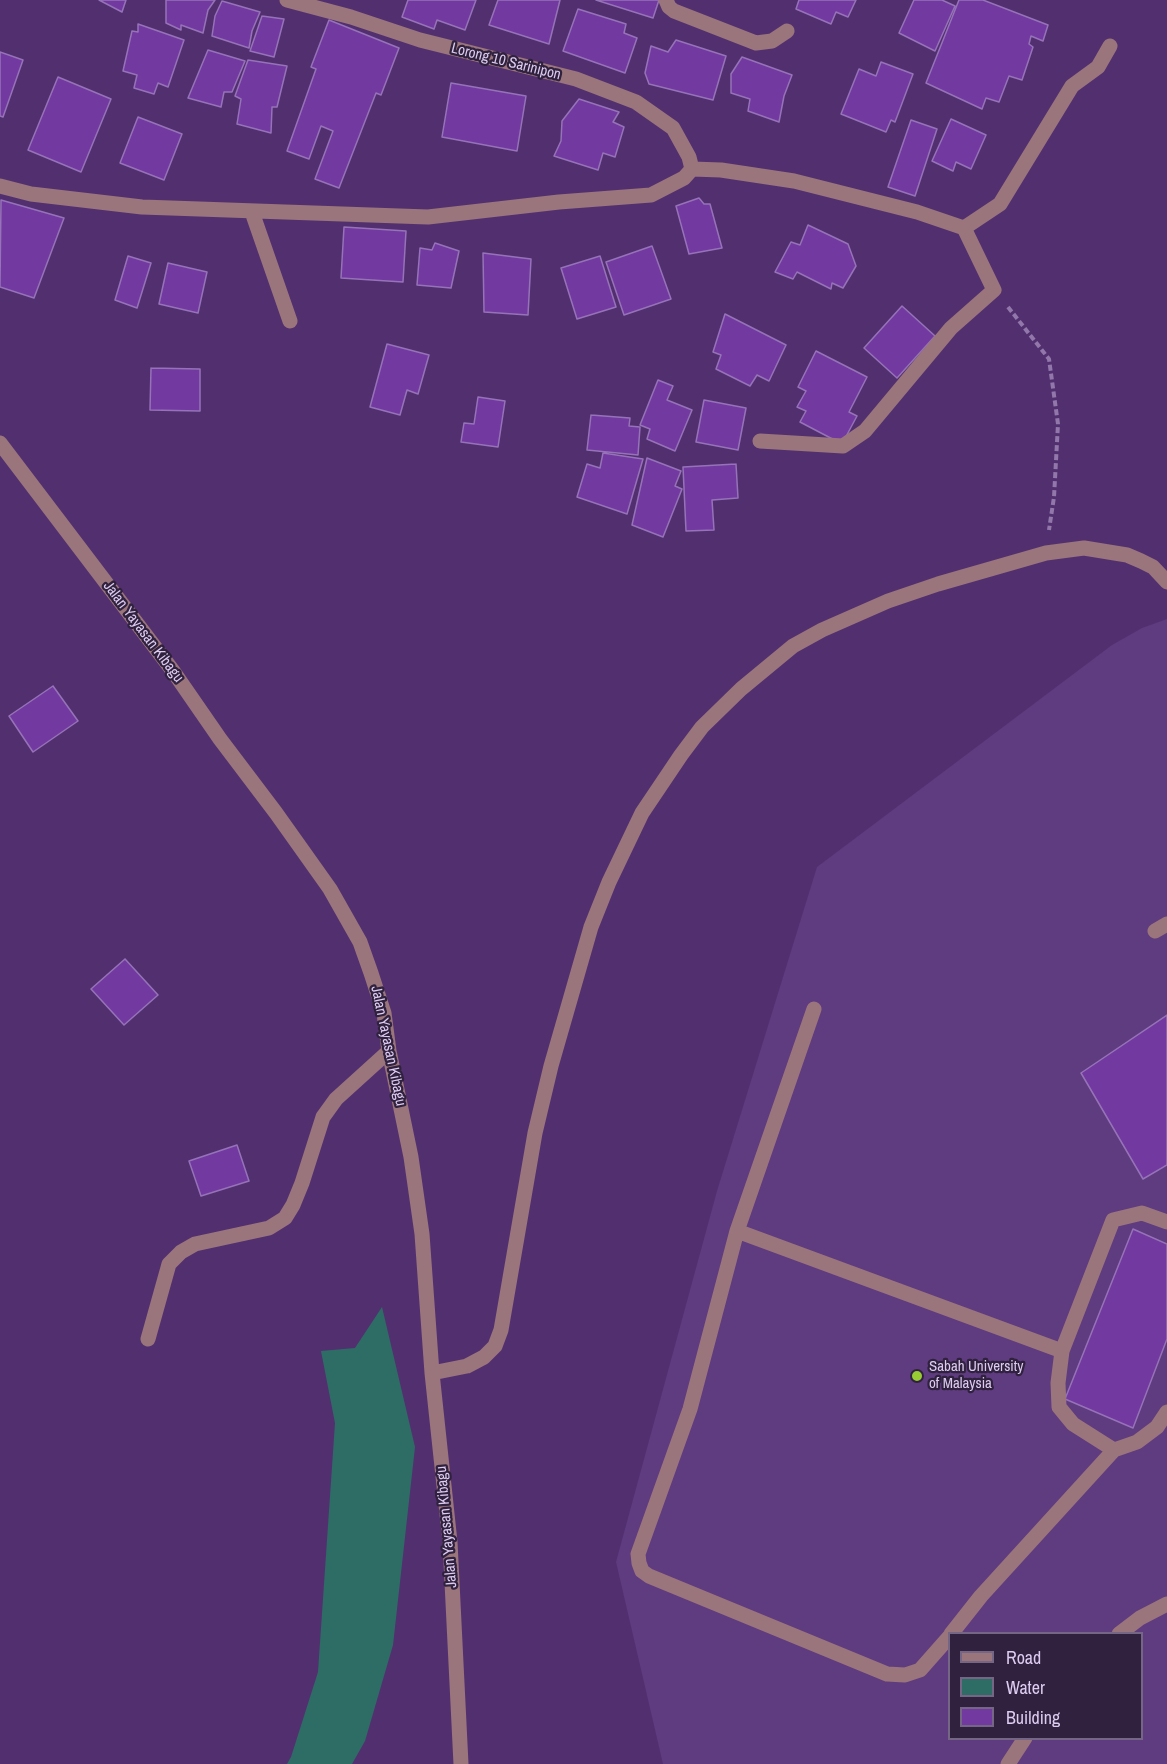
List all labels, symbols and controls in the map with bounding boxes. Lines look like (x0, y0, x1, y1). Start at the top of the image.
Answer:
street label: Lorong 10 Sarinipon (449, 40, 563, 84)
street label: Jalan Yayasan Kibagu (99, 578, 187, 686)
street label: Jalan Yayasan Kibagu (366, 984, 410, 1108)
place label: Sabah University of Malaysia (929, 1358, 1023, 1393)
marker: Sabah University of Malaysia (910, 1369, 924, 1383)
street label: Jalan Yayasan Kibagu (433, 1465, 461, 1589)
legend (948, 1632, 1143, 1740)
text: Road (1006, 1645, 1041, 1670)
text: Water (1006, 1675, 1045, 1700)
text: Building (1006, 1705, 1060, 1730)

